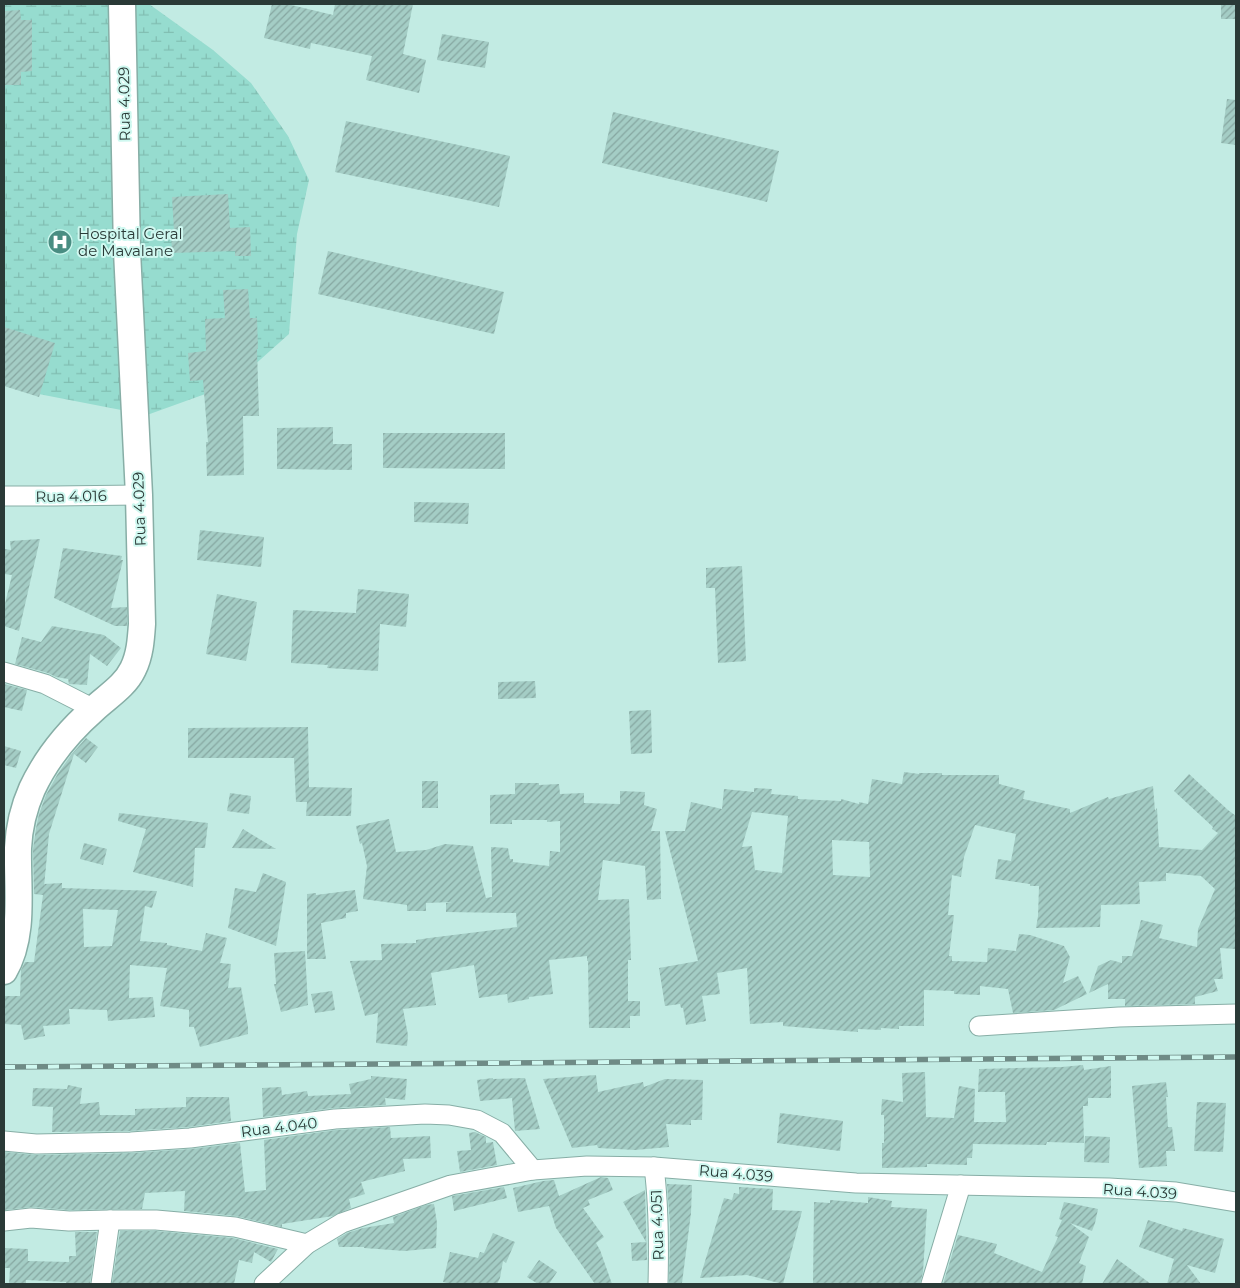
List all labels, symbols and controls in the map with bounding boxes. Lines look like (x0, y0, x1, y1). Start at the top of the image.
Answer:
street label: Rua 4.029 (114, 67, 134, 141)
place label: Hospital Geral de Mavalane (78, 224, 183, 260)
hospital icon: Hospital Geral de Mavalane (47, 229, 73, 255)
street label: Rua 4.029 (128, 471, 150, 547)
street label: Rua 4.016 (35, 486, 107, 506)
street label: Rua 4.040 (240, 1113, 318, 1141)
street label: Rua 4.039 (698, 1160, 774, 1186)
street label: Rua 4.039 (1102, 1179, 1178, 1203)
street label: Rua 4.051 (646, 1189, 668, 1261)

